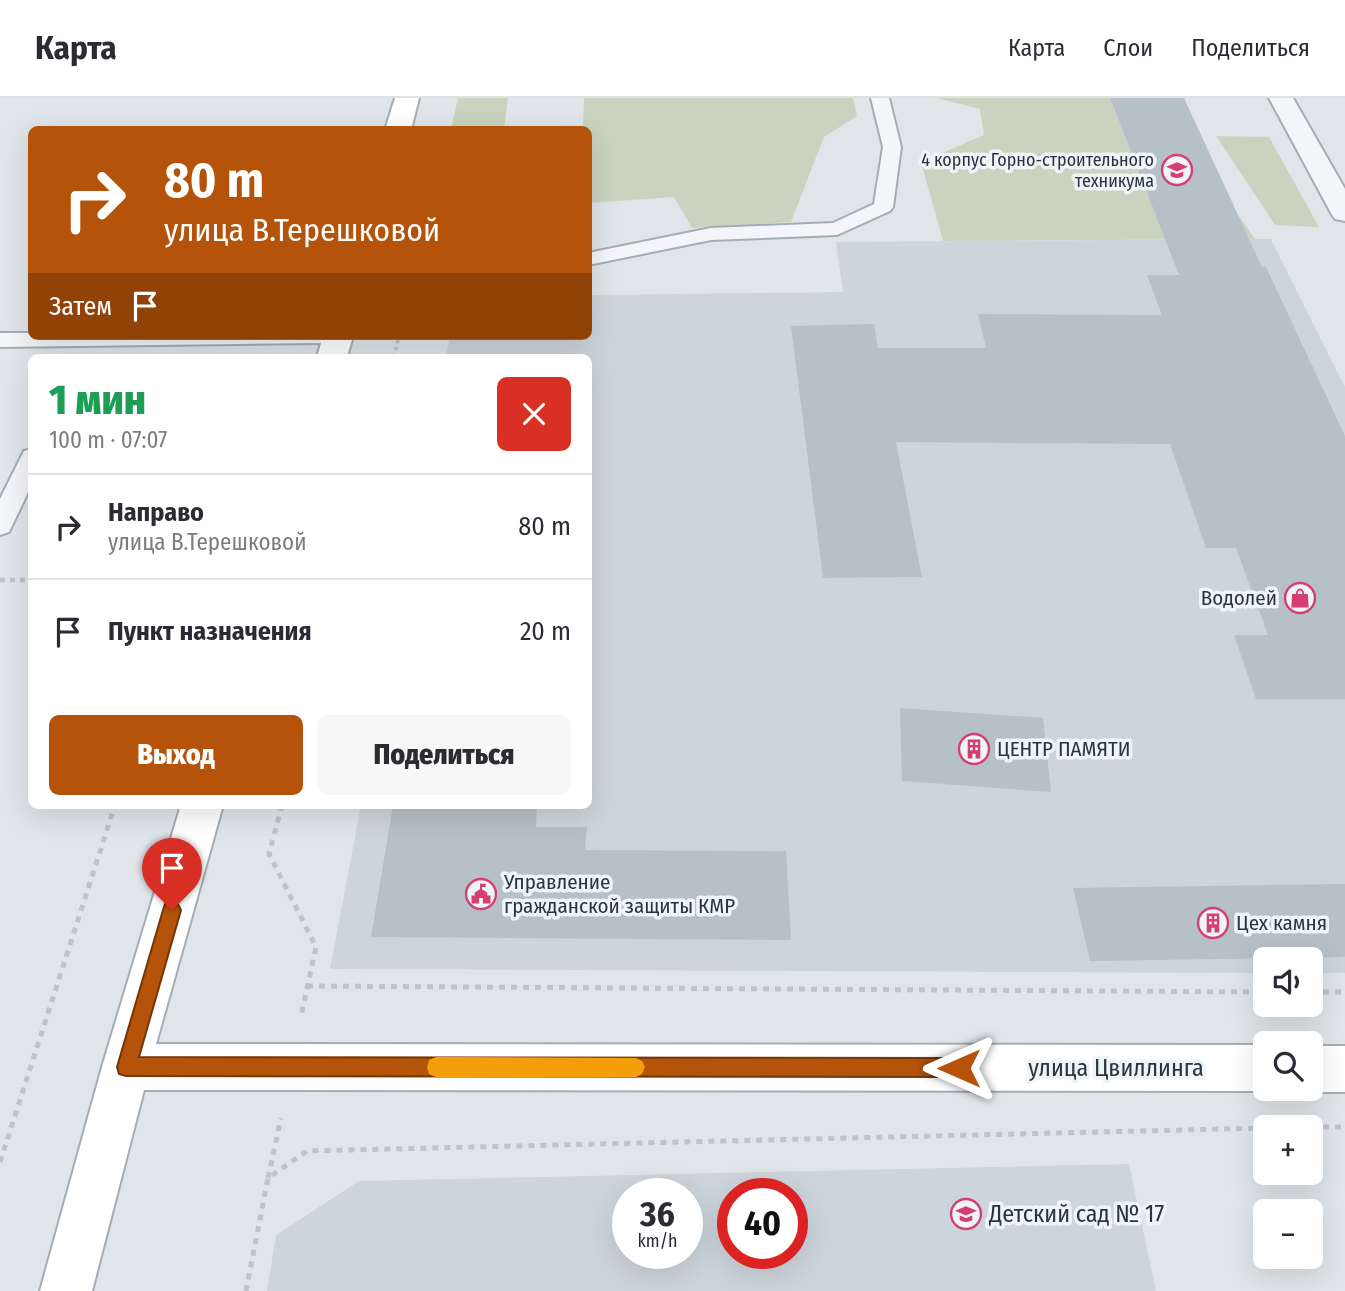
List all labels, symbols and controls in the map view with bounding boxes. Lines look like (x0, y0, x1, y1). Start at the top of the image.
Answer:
text: Карта (35, 28, 117, 68)
text: Карта (1008, 34, 1065, 62)
text: Слои (1103, 34, 1153, 62)
text: Поделиться (1191, 34, 1310, 62)
place label: 4 корпус Горно-строительного техникума (921, 149, 1154, 192)
text: 80 m (164, 151, 264, 210)
school or university icon: 4 корпус Горно-строительного техникума (1160, 153, 1194, 187)
icon: right (49, 154, 140, 245)
text: улица В.Терешковой (164, 211, 440, 249)
icon: arrive (126, 287, 164, 325)
text: Затем (49, 291, 112, 322)
text: 1 мин (49, 375, 146, 425)
button: close (497, 377, 571, 451)
text: 100 m · 07:07 (49, 426, 167, 454)
text: Направо (108, 497, 204, 528)
icon: right (49, 508, 87, 546)
text: 80 m (518, 511, 571, 542)
text: улица В.Терешковой (108, 528, 307, 556)
shop icon: Водолей (1283, 581, 1317, 615)
place label: Водолей (1201, 585, 1277, 611)
icon: arrive (49, 613, 87, 651)
text: Пункт назначения (108, 616, 312, 647)
text: 20 m (520, 616, 571, 647)
button: Выход (49, 715, 303, 795)
button: Поделиться (317, 715, 571, 795)
building icon: ЦЕНТР ПАМЯТИ (957, 732, 991, 766)
place label: ЦЕНТР ПАМЯТИ (997, 736, 1131, 762)
pin (142, 838, 202, 910)
icon: arrive (153, 849, 191, 887)
place label: Управление гражданской защиты КМР (503, 869, 735, 919)
public building icon: Управление гражданской защиты КМР (464, 877, 498, 911)
building icon: Цех камня (1196, 906, 1230, 940)
place label: Цех камня (1236, 910, 1327, 936)
map controls (1253, 947, 1323, 1269)
button: sound (1253, 947, 1323, 1017)
position arrow (922, 1031, 996, 1105)
button: search (1253, 1031, 1323, 1101)
street label: улица Цвиллинга (1028, 1054, 1204, 1082)
button: + (1253, 1115, 1323, 1185)
speed limit sign: 40 (717, 1178, 808, 1269)
text: 36 (640, 1193, 675, 1235)
school or university icon: Детский сад № 17 (949, 1197, 983, 1231)
button: − (1253, 1199, 1323, 1269)
place label: Детский сад № 17 (988, 1200, 1164, 1228)
text: km/h (637, 1230, 678, 1252)

